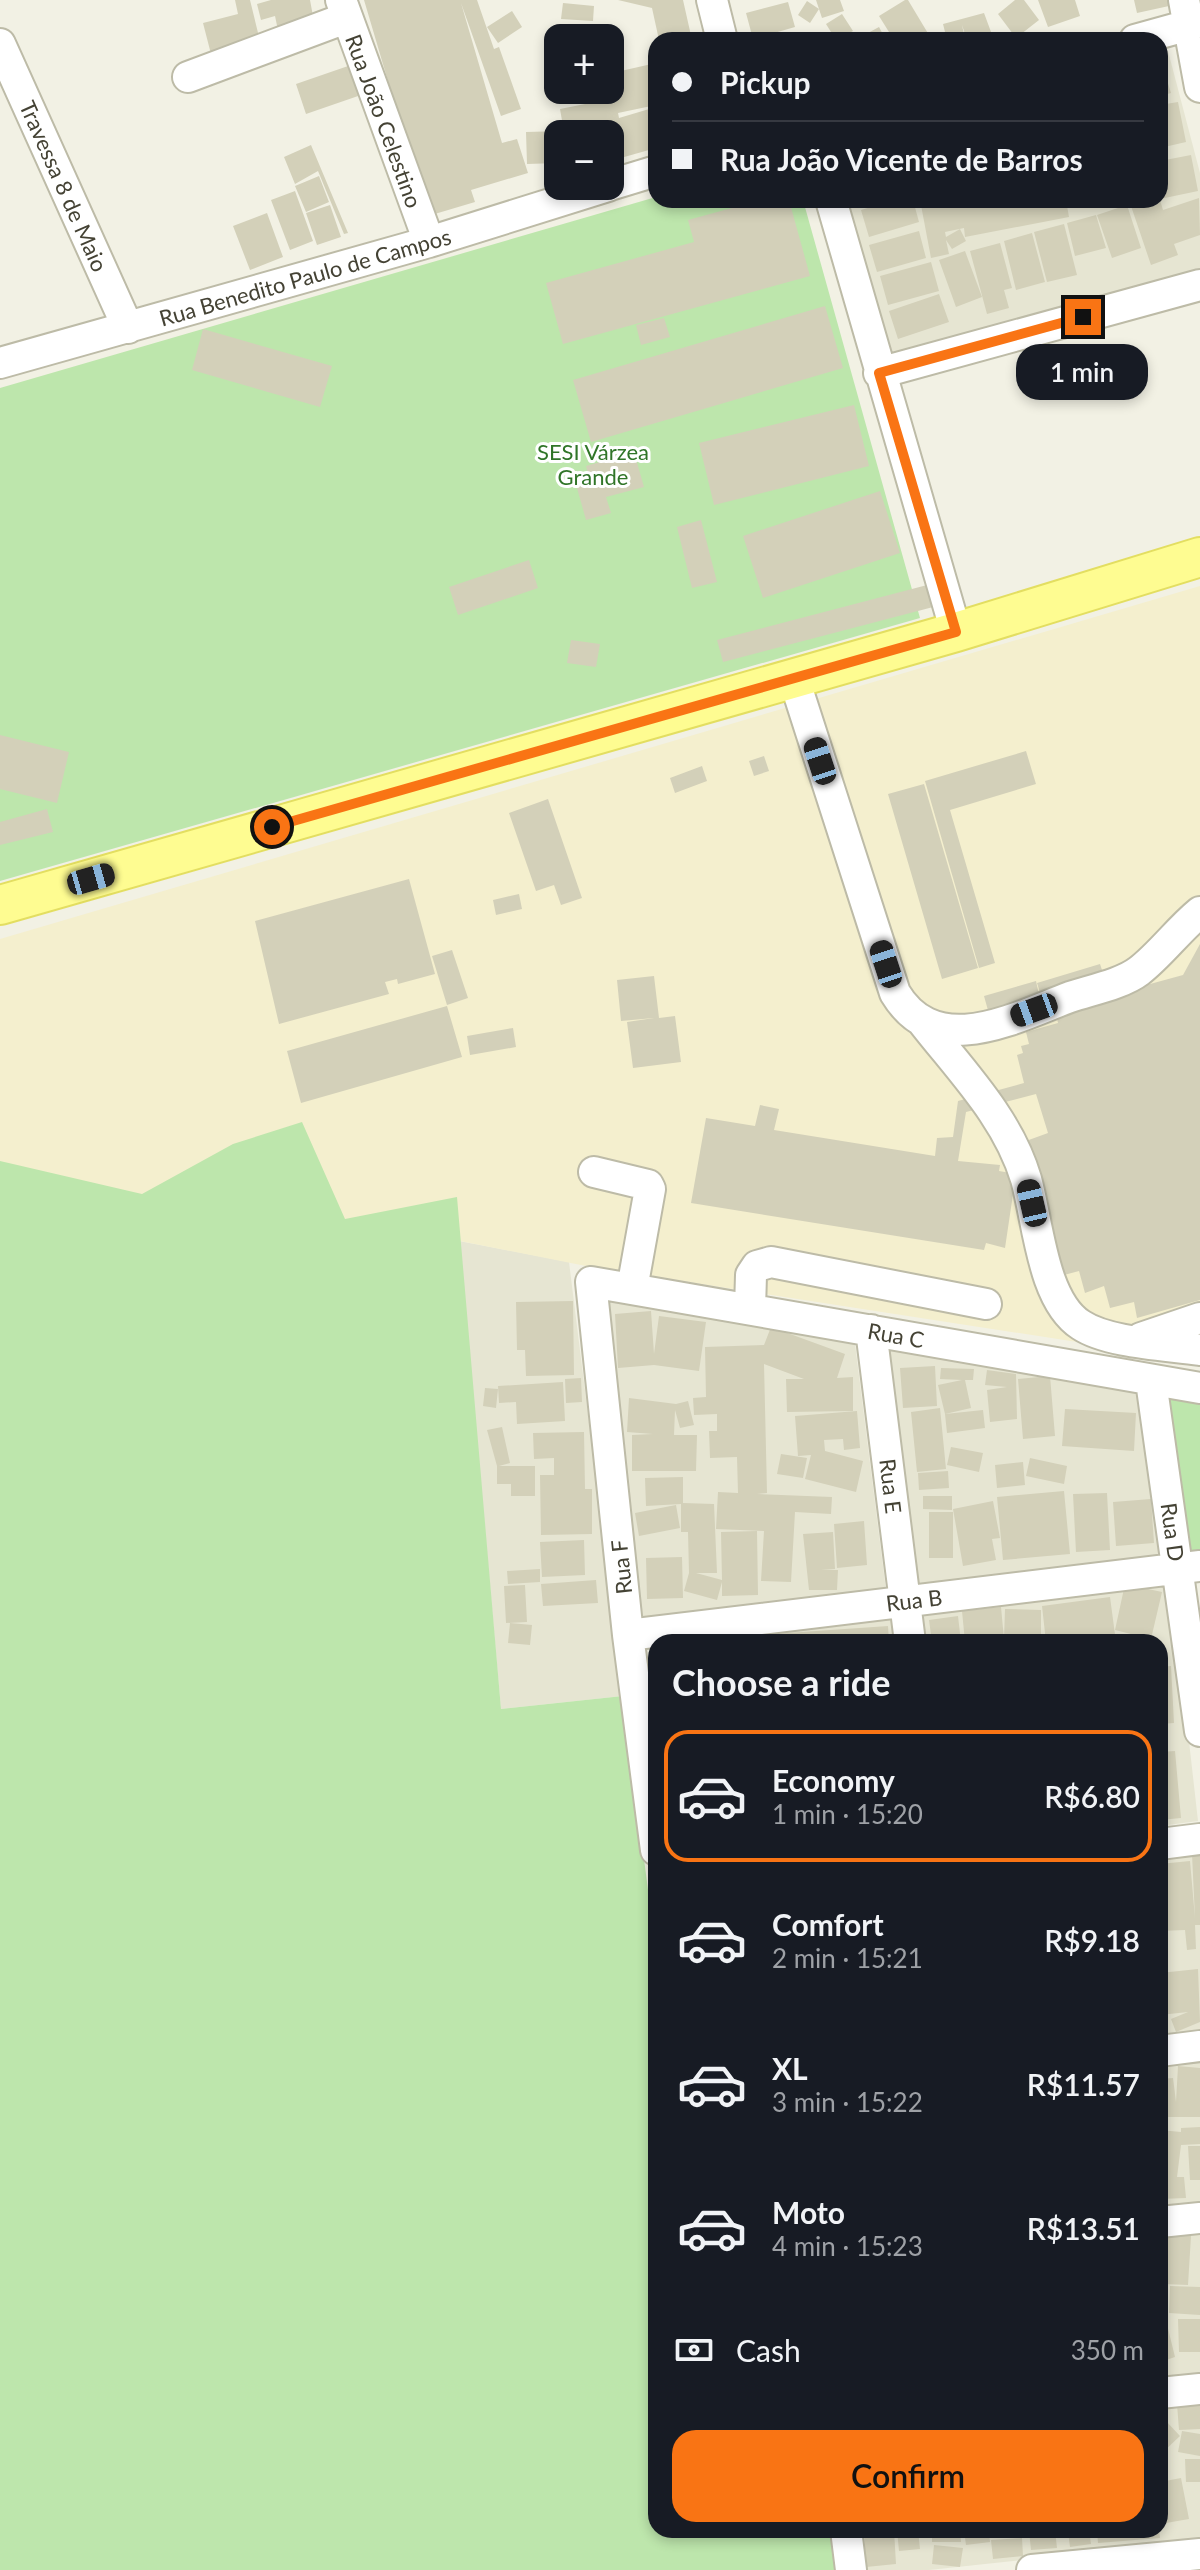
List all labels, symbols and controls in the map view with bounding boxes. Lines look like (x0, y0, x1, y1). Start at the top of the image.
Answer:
map controls (544, 24, 624, 200)
button: + (544, 24, 624, 104)
street label: Rua João Celestino (340, 31, 428, 211)
text: Pickup (720, 64, 811, 100)
street label: Travessa 8 de Maio (14, 96, 114, 276)
button: − (544, 120, 624, 200)
text: Rua João Vicente de Barros (720, 141, 1083, 177)
street label: Rua Benedito Paulo de Campos (156, 222, 454, 332)
route end (1065, 299, 1101, 335)
callout: 1 min (1017, 345, 1149, 401)
text: 1 min (1050, 356, 1114, 388)
park label: SESI Várzea Grande (537, 438, 649, 490)
car (801, 734, 839, 788)
route start (254, 809, 290, 845)
car (65, 861, 117, 897)
car (867, 937, 905, 991)
car (1007, 991, 1061, 1029)
car (1015, 1177, 1049, 1229)
street label: Rua C (866, 1317, 927, 1353)
street label: Rua E (874, 1457, 908, 1515)
street label: Rua D (1156, 1501, 1190, 1563)
street label: Rua F (605, 1538, 637, 1596)
street label: Rua B (884, 1583, 944, 1617)
text: Choose a ride (672, 1660, 891, 1704)
icon: car (676, 1760, 748, 1832)
text: Economy (772, 1762, 895, 1798)
text: R$6.80 (1044, 1778, 1140, 1814)
text: 1 min · 15:20 (772, 1798, 923, 1830)
icon: car (676, 1904, 748, 1976)
text: Comfort (772, 1906, 884, 1942)
text: R$9.18 (1044, 1922, 1140, 1958)
text: 2 min · 15:21 (772, 1942, 923, 1974)
icon: car (676, 2048, 748, 2120)
text: XL (772, 2050, 808, 2086)
text: R$11.57 (1027, 2066, 1140, 2102)
text: 3 min · 15:22 (772, 2086, 923, 2118)
icon: car (676, 2192, 748, 2264)
text: Moto (772, 2194, 845, 2230)
text: R$13.51 (1027, 2210, 1140, 2246)
text: 4 min · 15:23 (772, 2230, 923, 2262)
icon: cash (672, 2328, 716, 2372)
text: Cash (736, 2332, 801, 2368)
text: 350 m (1071, 2334, 1144, 2366)
button: Confirm (672, 2430, 1144, 2522)

